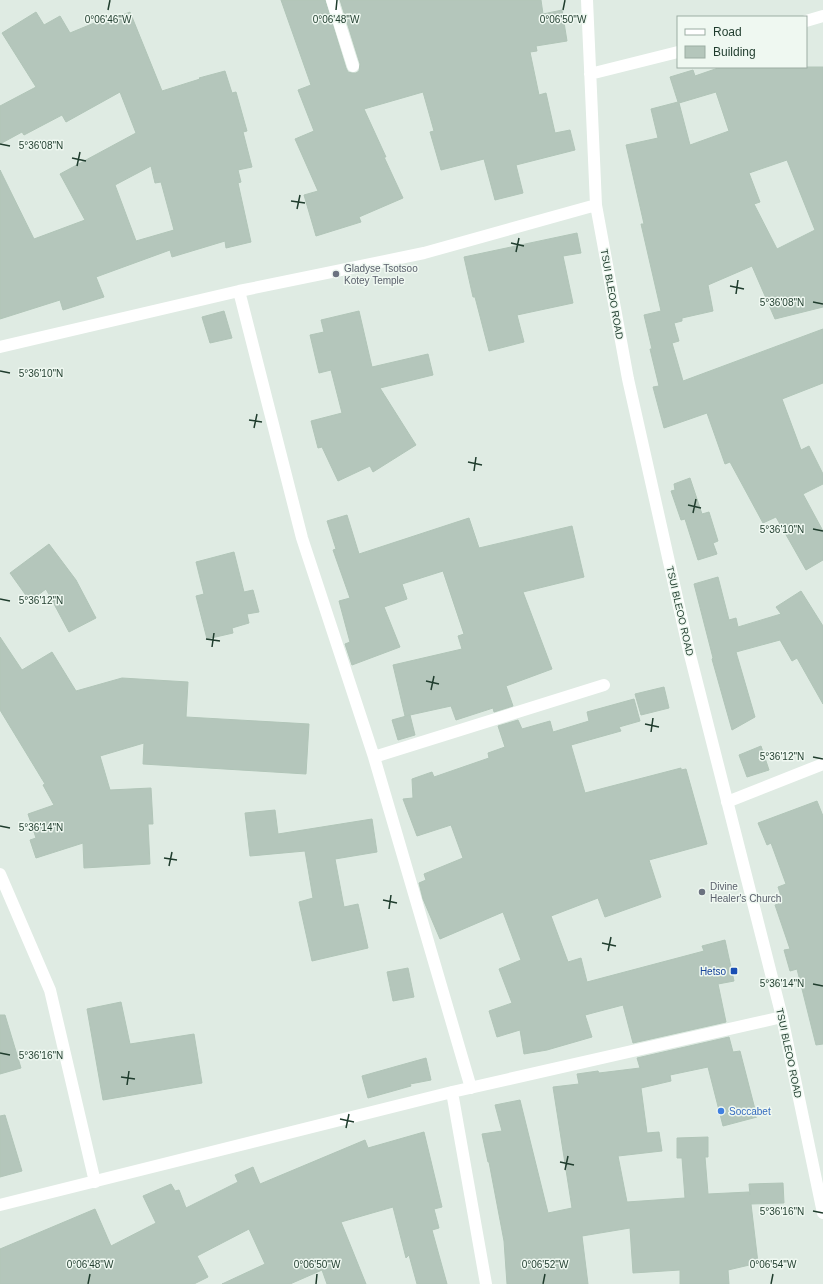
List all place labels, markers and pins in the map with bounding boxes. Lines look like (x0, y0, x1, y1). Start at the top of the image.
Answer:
place label: Gladyse Tsotsoo Kotey Temple (344, 263, 418, 286)
marker: Gladyse Tsotsoo Kotey Temple (331, 269, 341, 279)
place label: Divine Healer's Church (710, 881, 781, 904)
marker: Divine Healer's Church (697, 887, 707, 897)
place label: Hetso (700, 966, 726, 977)
marker: Hetso (729, 966, 739, 976)
marker: Soccabet (716, 1106, 726, 1116)
place label: Soccabet (729, 1106, 771, 1117)

